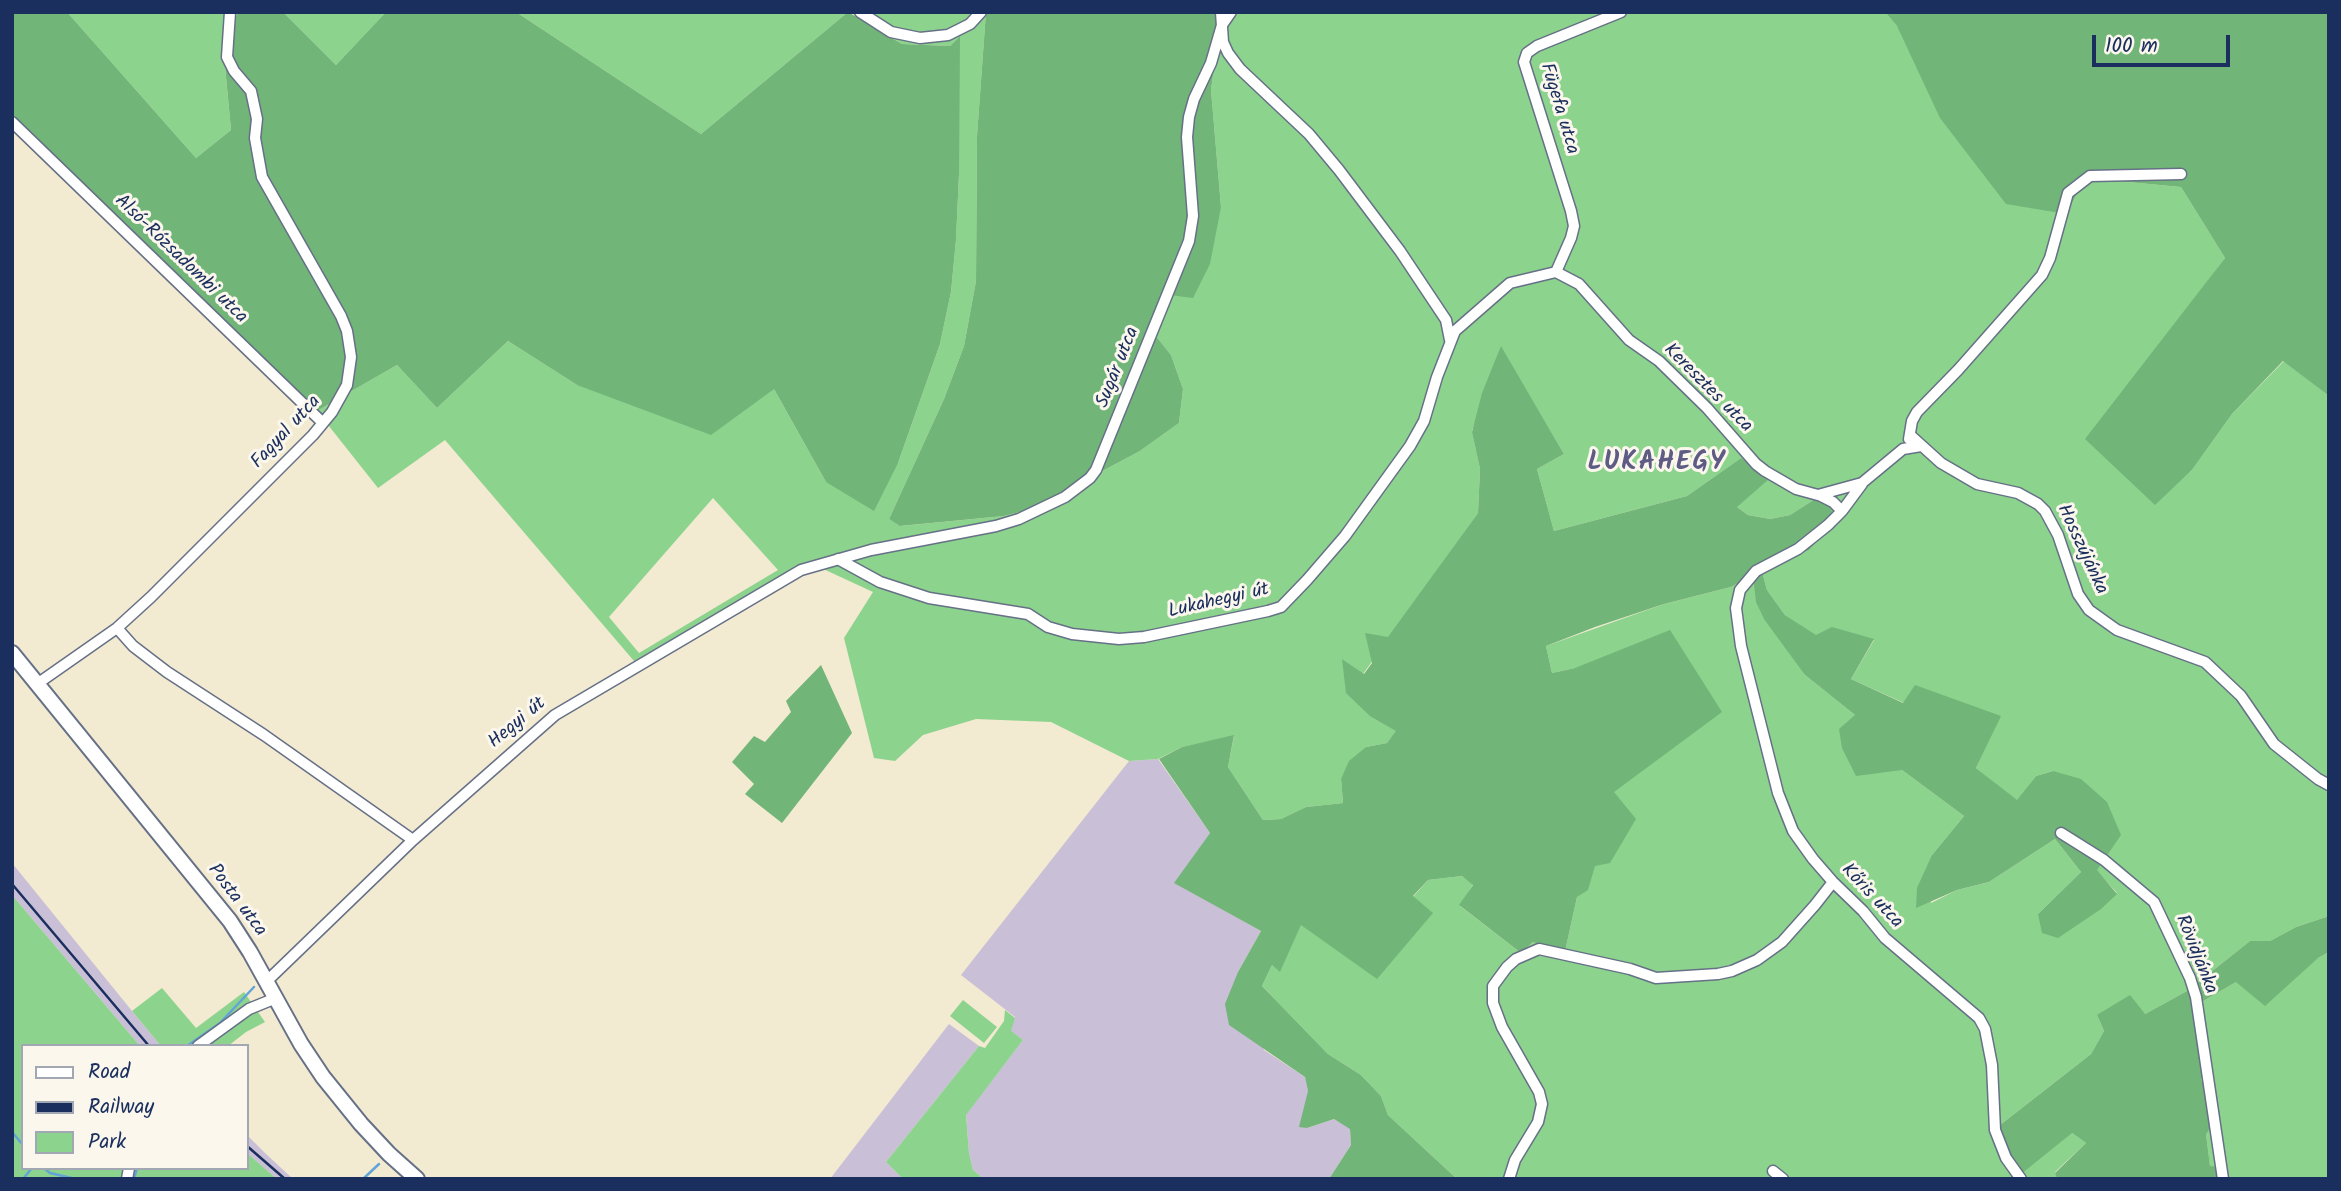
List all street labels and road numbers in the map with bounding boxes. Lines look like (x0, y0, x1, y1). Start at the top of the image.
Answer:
street label: Fügefa utca (1533, 61, 1583, 157)
street label: Alsó-Rózsadombi utca (109, 191, 251, 329)
street label: Sugár utca (1093, 324, 1145, 412)
street label: Keresztes utca (1658, 340, 1756, 438)
street label: Fagyal utca (247, 392, 327, 474)
street label: Hosszújánka (2050, 501, 2112, 599)
street label: Lukahegyi út (1166, 579, 1272, 625)
street label: Hegyi út (485, 693, 551, 755)
street label: Posta utca (201, 860, 271, 942)
street label: Kőris utca (1835, 860, 1907, 934)
street label: Rövidjánka (2169, 912, 2221, 998)

